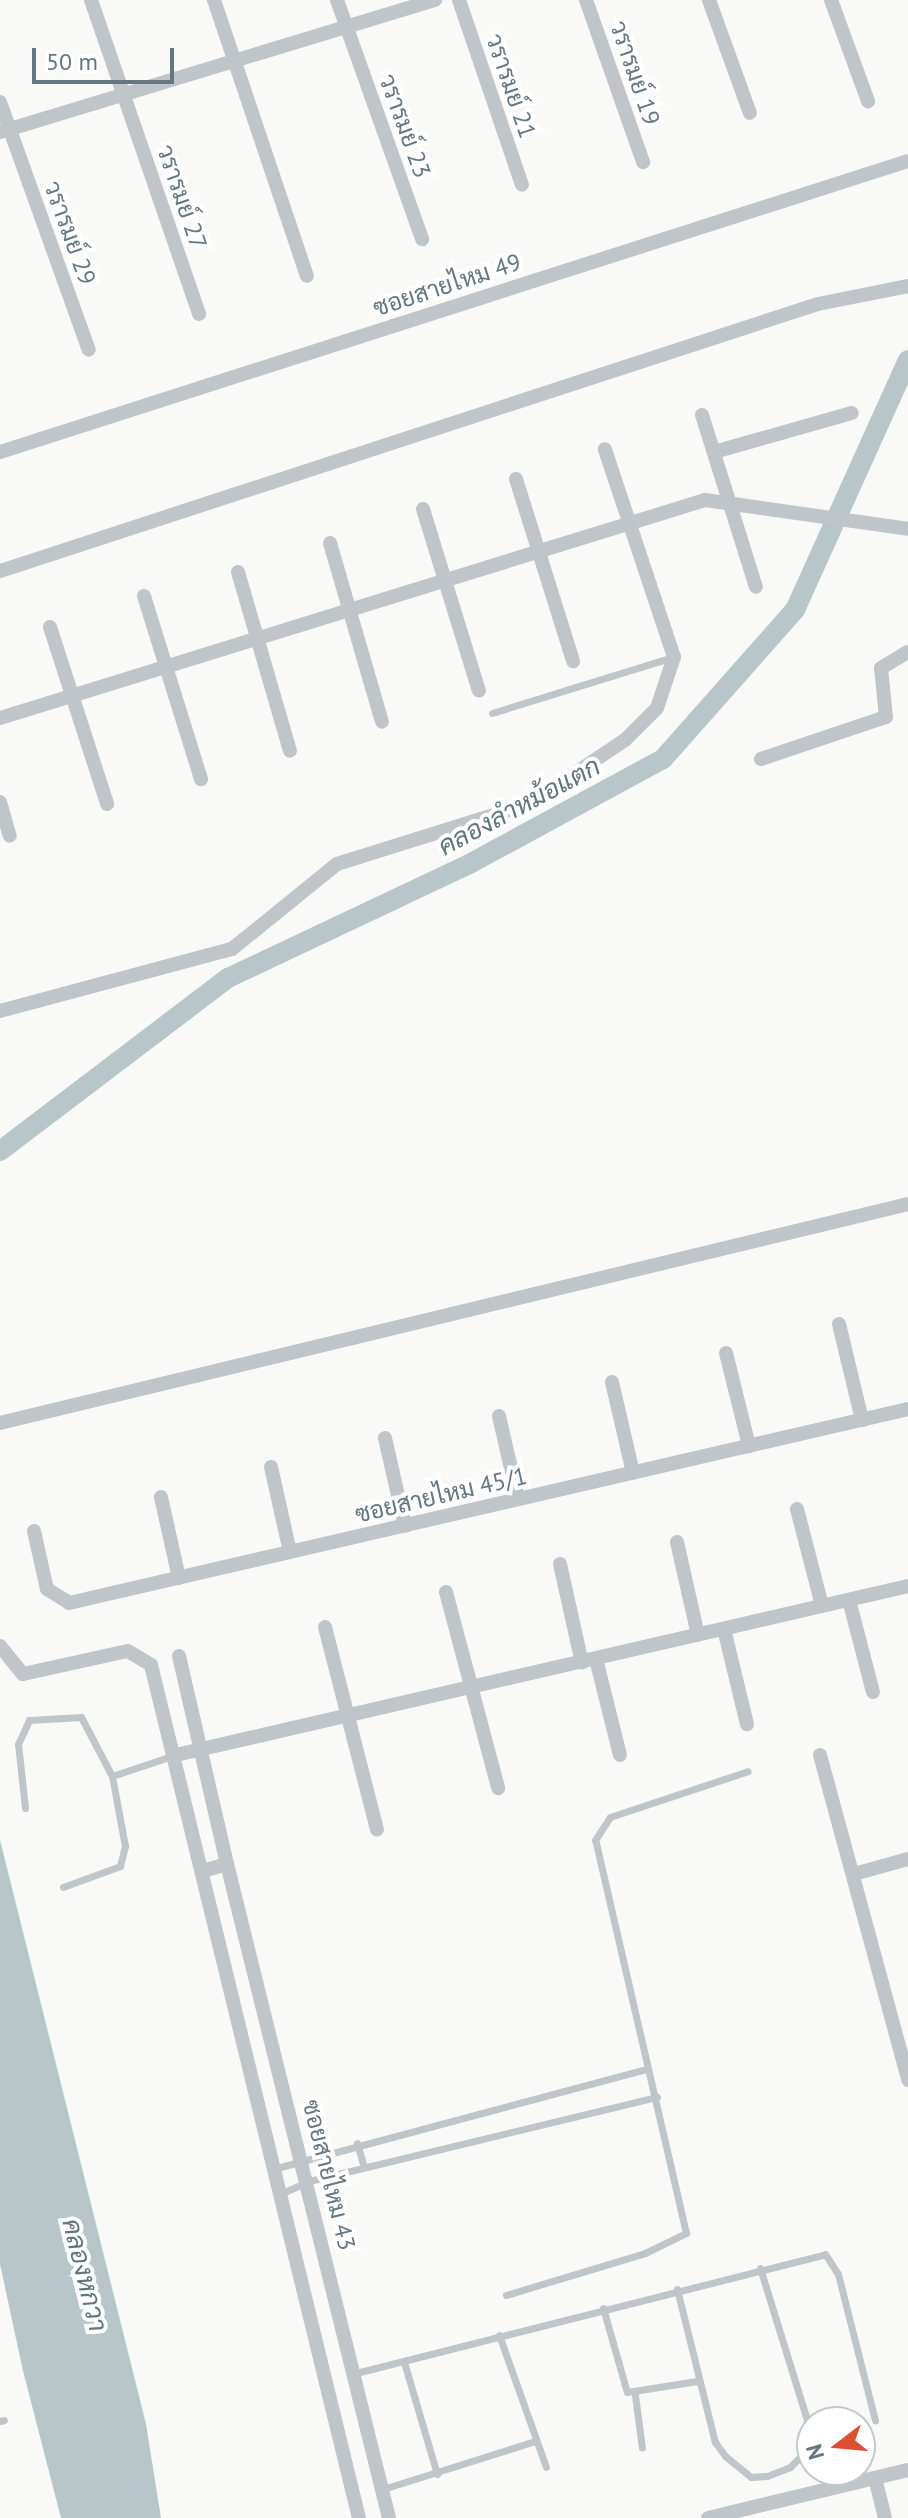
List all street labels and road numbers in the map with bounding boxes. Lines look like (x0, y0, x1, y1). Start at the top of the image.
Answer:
street label: วรารมย์ 19 (604, 17, 666, 129)
street label: วรารมย์ 21 (480, 30, 542, 142)
street label: วรารมย์ 23 (373, 70, 437, 182)
street label: วรารมย์ 27 (151, 141, 213, 253)
street label: วรารมย์ 29 (38, 177, 102, 289)
street label: ซอยสายไหม 49 (369, 248, 525, 322)
street label: ซอยสายไหม 45/1 (352, 1461, 530, 1529)
street label: ซอยสายไหม 43 (296, 2097, 362, 2253)

